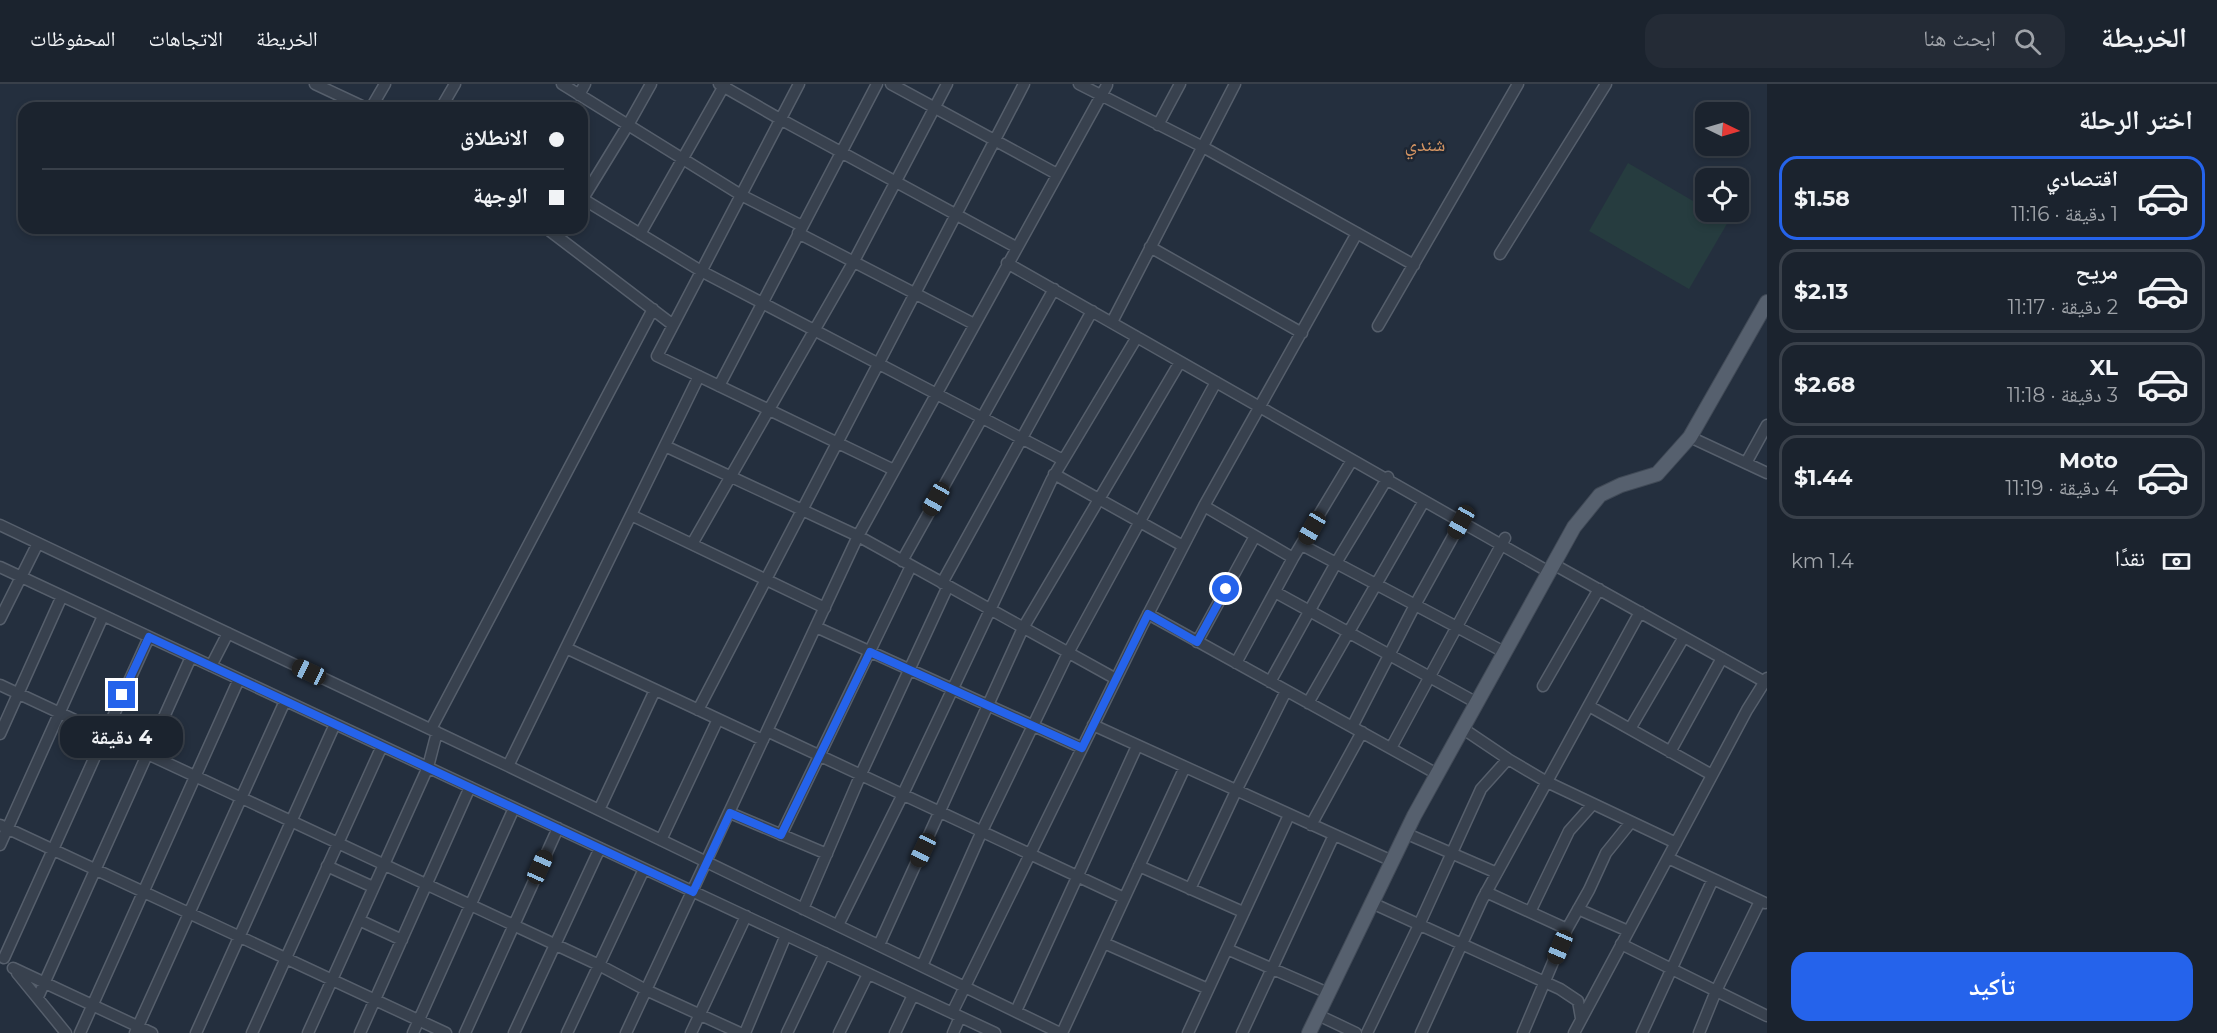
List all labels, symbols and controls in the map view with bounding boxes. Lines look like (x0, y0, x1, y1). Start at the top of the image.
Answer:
search box (1645, 14, 2065, 68)
text: الخريطة (2101, 20, 2187, 54)
text: ابحث هنا (1923, 25, 1996, 52)
icon: search (2011, 25, 2044, 58)
text: المحفوظات (30, 26, 115, 51)
text: الاتجاهات (148, 26, 223, 51)
text: الخريطة (256, 26, 318, 51)
north arrow (1695, 102, 1749, 156)
map controls (1695, 102, 1749, 222)
text: اختر الرحلة (2079, 103, 2193, 136)
text: الانطلاق (460, 124, 528, 151)
district label: شندي (1405, 132, 1445, 160)
text: اقتصادي (2046, 165, 2118, 192)
button: locate (1695, 168, 1749, 222)
icon: car (2136, 171, 2190, 225)
text: الوجهة (473, 182, 528, 209)
text: $1.58 (1794, 185, 1850, 212)
text: 1 دقيقة · 11:16 (2011, 202, 2118, 226)
text: مريح (2075, 258, 2118, 285)
icon: car (2136, 264, 2190, 318)
text: $2.13 (1794, 278, 1848, 305)
text: 2 دقيقة · 11:17 (2008, 295, 2118, 319)
text: XL (2089, 354, 2118, 381)
icon: car (2136, 357, 2190, 411)
text: $2.68 (1794, 371, 1855, 398)
text: 3 دقيقة · 11:18 (2007, 383, 2118, 407)
text: Moto (2059, 447, 2118, 474)
icon: car (2136, 450, 2190, 504)
text: $1.44 (1794, 464, 1853, 491)
text: 4 دقيقة · 11:19 (2005, 476, 2118, 500)
car (919, 479, 953, 519)
car (1444, 502, 1478, 542)
car (1295, 508, 1329, 548)
text: نقدًا (2115, 545, 2145, 572)
icon: cash (2160, 545, 2193, 578)
text: 1.4 km (1791, 549, 1854, 573)
route start (1212, 575, 1239, 602)
car (289, 656, 329, 688)
route end (108, 681, 135, 708)
callout: 4 دقيقة (60, 716, 184, 758)
text: 4 دقيقة (91, 725, 152, 749)
car (907, 830, 939, 870)
car (524, 847, 556, 887)
car (1545, 927, 1575, 967)
button: تأكيد (1791, 952, 2193, 1021)

